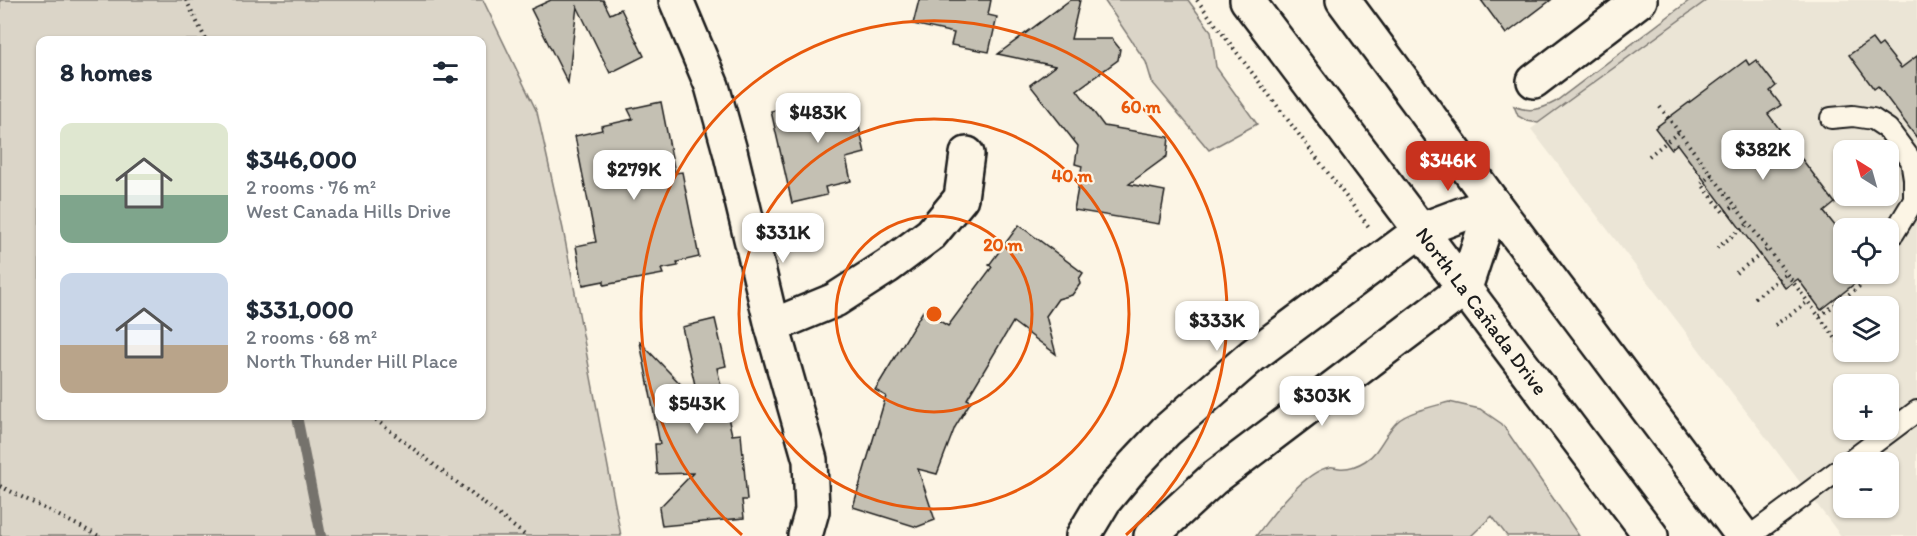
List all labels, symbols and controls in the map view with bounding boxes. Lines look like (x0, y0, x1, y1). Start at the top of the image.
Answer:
text: 8 homes (60, 56, 152, 88)
icon: filters (429, 56, 462, 89)
pin: $483K (776, 93, 860, 144)
text: 60 m (1121, 96, 1162, 118)
text: $483K (790, 100, 846, 124)
pin: $382K (1721, 130, 1805, 181)
text: $382K (1735, 137, 1791, 161)
north arrow (1833, 140, 1899, 206)
map controls (1833, 140, 1899, 518)
pin: $346K (1406, 141, 1490, 192)
text: $346,000 (246, 143, 357, 175)
icon: home (108, 147, 180, 219)
text: $346K (1420, 148, 1476, 172)
pin: $279K (592, 150, 676, 201)
text: $279K (607, 157, 661, 181)
text: 40 m (1051, 165, 1093, 187)
text: 2 rooms · 76 m² (246, 175, 376, 199)
text: West Canada Hills Drive (246, 199, 451, 223)
pin: $331K (741, 213, 825, 264)
button: locate (1833, 218, 1899, 284)
text: $331K (756, 220, 810, 244)
street label: North La Cañada Drive (1411, 222, 1553, 400)
text: 20 m (983, 234, 1024, 256)
text: $331,000 (246, 293, 354, 325)
button: layers (1833, 296, 1899, 362)
icon: home (108, 297, 180, 369)
pin: $333K (1175, 301, 1259, 352)
centre of rings (924, 304, 944, 324)
text: $333K (1189, 308, 1245, 332)
text: 2 rooms · 68 m² (246, 325, 377, 349)
text: North Thunder Hill Place (246, 349, 458, 373)
button: + (1833, 374, 1899, 440)
pin: $303K (1280, 376, 1364, 427)
text: $303K (1293, 383, 1351, 407)
pin: $543K (655, 384, 739, 435)
text: $543K (669, 391, 725, 415)
button: − (1833, 452, 1899, 518)

